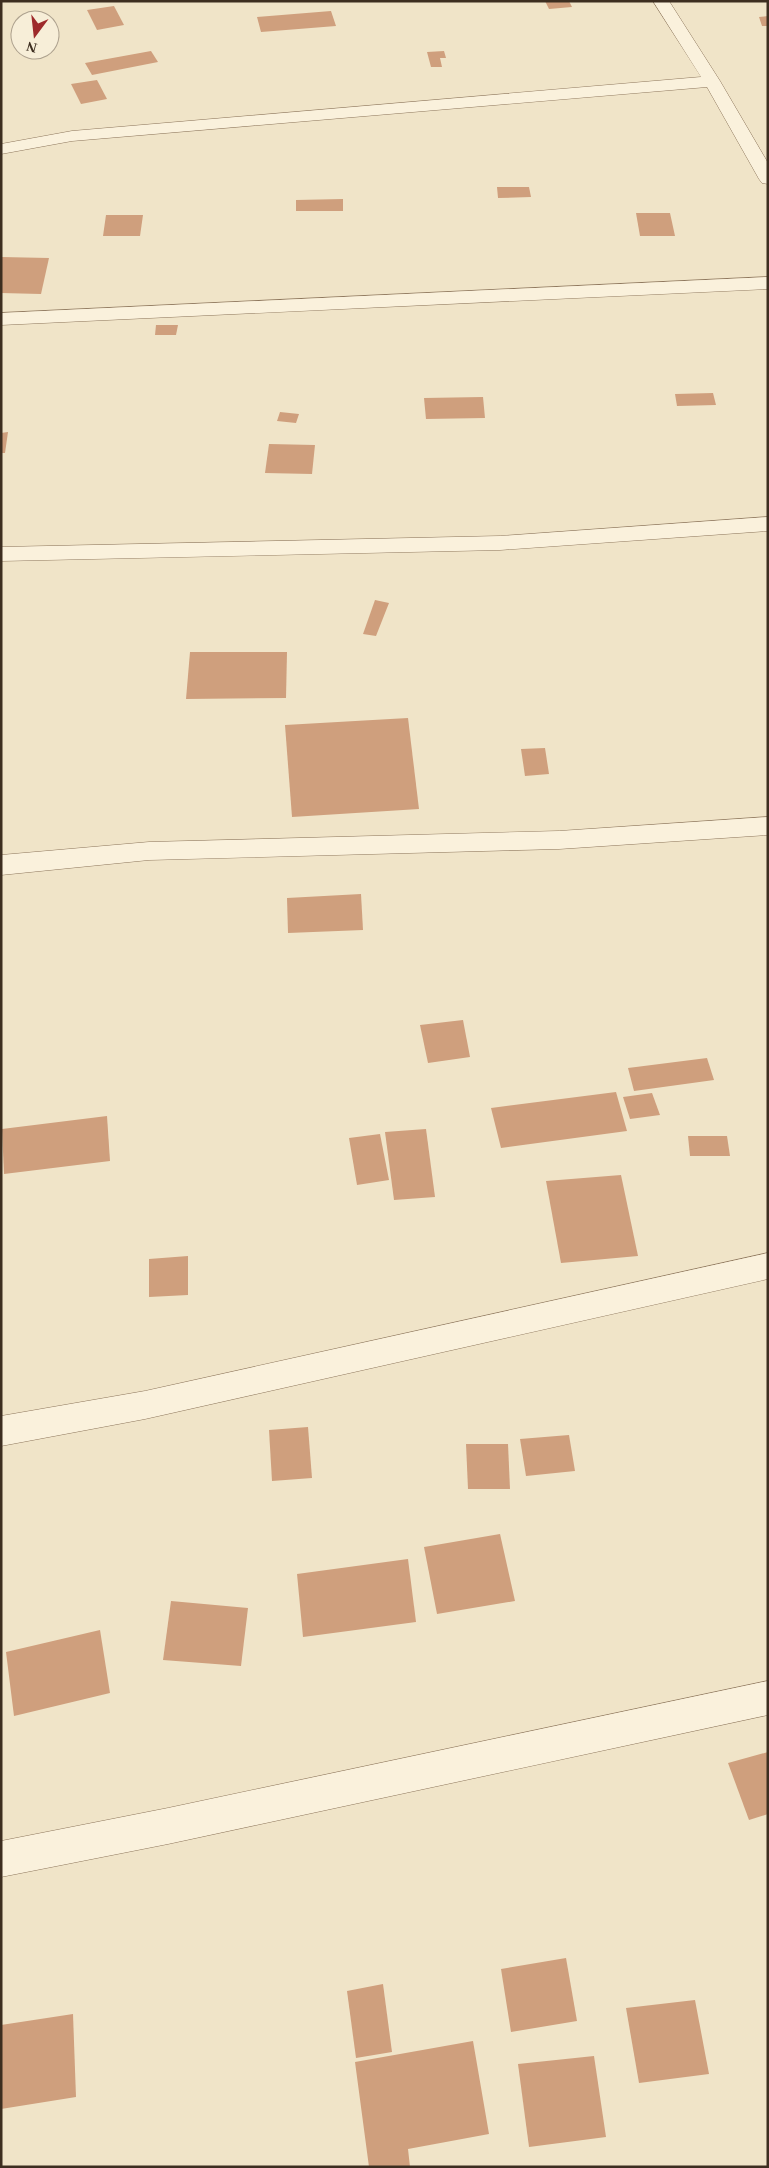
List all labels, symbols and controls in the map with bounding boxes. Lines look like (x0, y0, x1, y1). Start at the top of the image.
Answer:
north arrow (10, 10, 60, 60)
text: N (25, 39, 39, 56)

